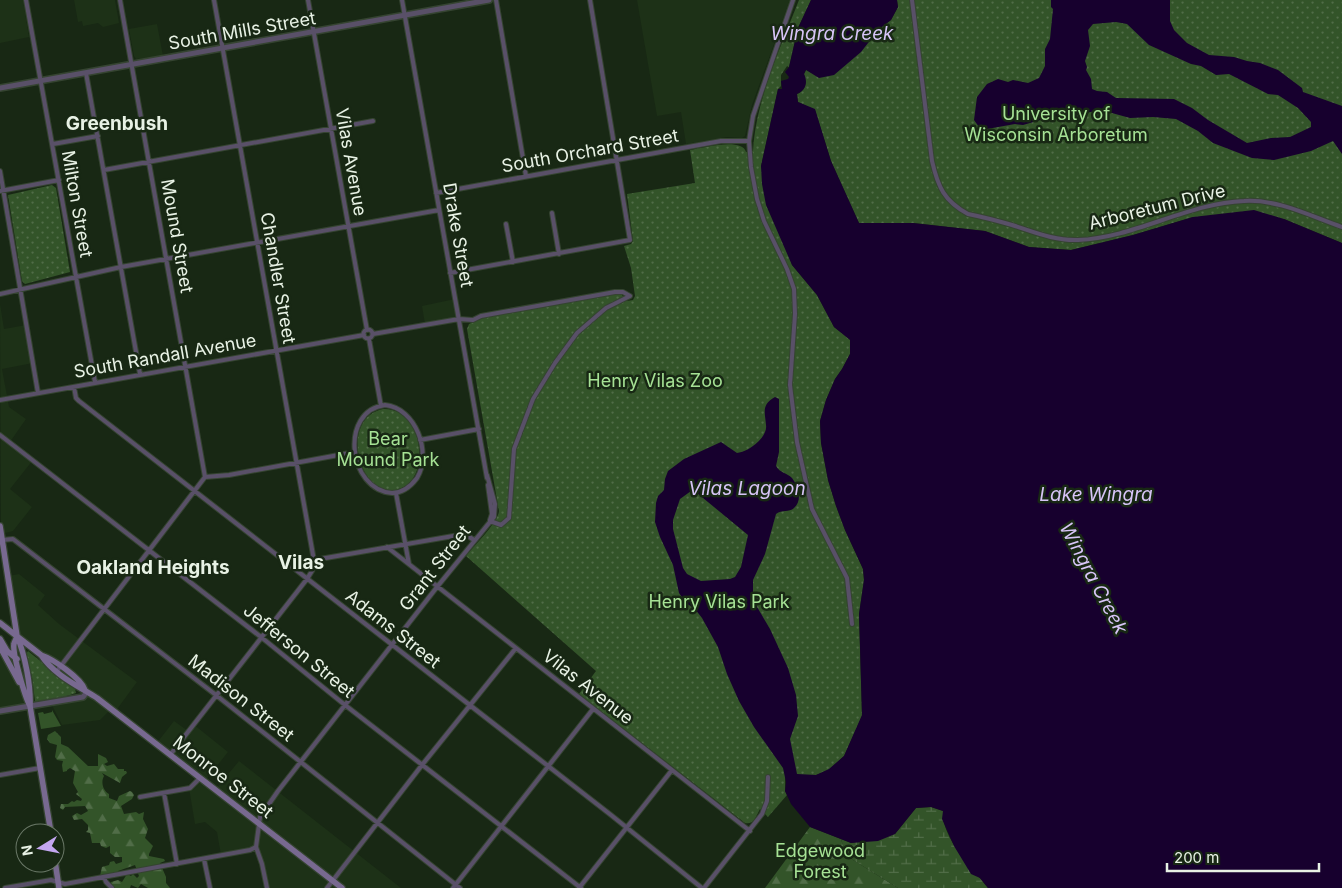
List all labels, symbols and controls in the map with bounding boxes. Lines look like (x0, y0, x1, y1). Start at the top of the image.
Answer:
street label: South Mills Street (167, 7, 317, 54)
water label: Wingra Creek (770, 22, 894, 45)
park label: University of Wisconsin Arboretum (964, 103, 1148, 145)
street label: Vilas Avenue (332, 106, 371, 217)
district label: Greenbush (66, 112, 168, 135)
street label: South Orchard Street (500, 125, 680, 176)
street label: Milton Street (58, 149, 97, 259)
street label: Mound Street (157, 177, 198, 295)
street label: Arboretum Drive (1086, 179, 1227, 234)
street label: Drake Street (439, 181, 478, 289)
street label: Chandler Street (257, 211, 300, 345)
street label: South Randall Avenue (72, 329, 258, 382)
park label: Henry Vilas Zoo (587, 370, 723, 391)
park label: Bear Mound Park (337, 428, 440, 470)
water label: Vilas Lagoon (688, 477, 806, 500)
water label: Lake Wingra (1039, 483, 1153, 506)
water label: Wingra Creek (1055, 518, 1133, 638)
street label: Grant Street (395, 521, 475, 615)
district label: Vilas (278, 551, 324, 574)
district label: Oakland Heights (76, 556, 230, 579)
street label: Adams Street (342, 585, 445, 672)
park label: Henry Vilas Park (648, 591, 790, 612)
street label: Jefferson Street (240, 599, 359, 702)
street label: Vilas Avenue (539, 645, 638, 728)
street label: Madison Street (184, 650, 299, 746)
street label: Monroe Street (169, 731, 278, 822)
north arrow (15, 823, 65, 873)
park label: Edgewood Forest (775, 840, 865, 882)
scale bar (1167, 840, 1320, 872)
text: N (17, 844, 36, 857)
text: 200 m (1174, 848, 1219, 867)

